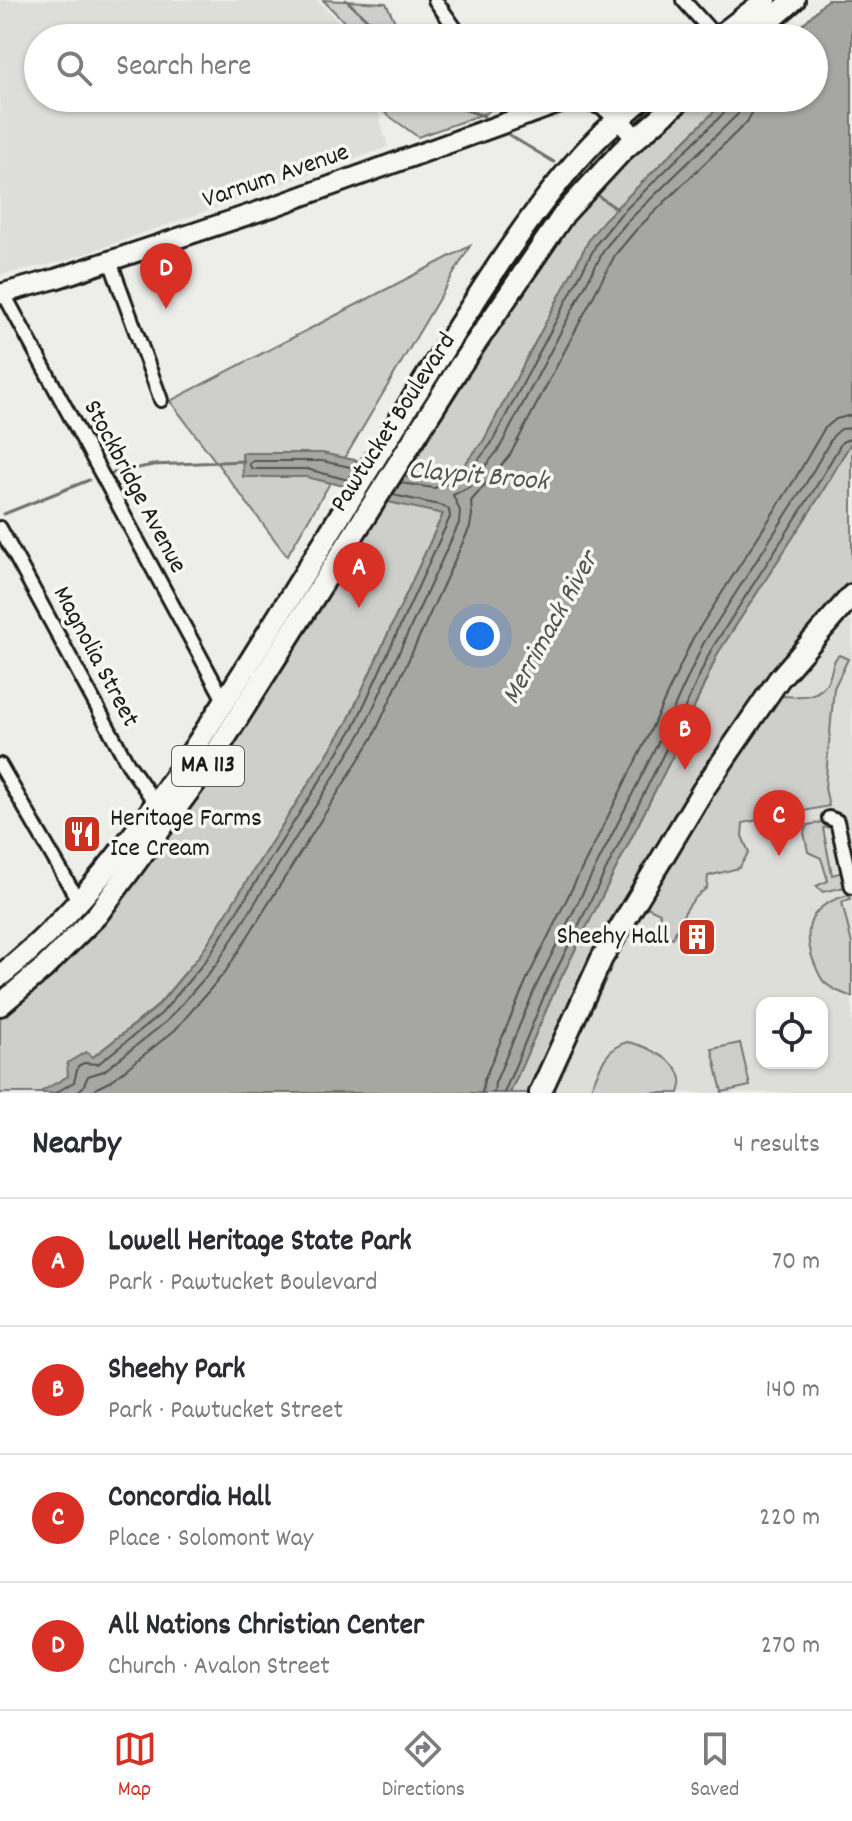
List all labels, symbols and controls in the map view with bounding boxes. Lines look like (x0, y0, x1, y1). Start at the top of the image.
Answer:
search box (24, 24, 828, 112)
icon: search (52, 46, 96, 90)
text: Search here (116, 47, 252, 90)
street label: Varnum Avenue (198, 135, 354, 219)
pin: D (140, 243, 192, 309)
street label: Pawtucket Boulevard (322, 326, 466, 520)
street label: Stockbridge Avenue (73, 394, 195, 580)
water label: Claypit Brook (407, 452, 552, 504)
pin: A (333, 542, 385, 608)
water label: Merrimack River (493, 542, 612, 713)
street label: Magnolia Street (42, 580, 148, 734)
your location (460, 616, 500, 656)
pin: B (659, 704, 711, 770)
road number: MA 113 (172, 746, 244, 786)
pin: C (753, 790, 805, 856)
place label: Heritage Farms Ice Cream (110, 801, 262, 868)
restaurant icon: Heritage Farms Ice Cream (61, 813, 103, 855)
building icon: Sheehy Hall (676, 916, 718, 958)
place label: Sheehy Hall (556, 919, 669, 956)
map controls (756, 997, 828, 1069)
button: locate (756, 997, 828, 1069)
text: Nearby (32, 1121, 121, 1170)
text: 4 results (733, 1127, 820, 1164)
text: Lowell Heritage State Park (108, 1222, 411, 1265)
text: A (51, 1244, 65, 1281)
text: 70 m (772, 1244, 820, 1281)
text: Park · Pawtucket Boulevard (108, 1265, 377, 1302)
text: Sheehy Park (108, 1350, 245, 1393)
text: B (52, 1372, 64, 1409)
text: 140 m (766, 1372, 820, 1409)
text: Park · Pawtucket Street (108, 1393, 343, 1430)
text: Concordia Hall (108, 1478, 271, 1521)
text: C (52, 1500, 64, 1537)
text: 220 m (759, 1500, 820, 1537)
text: Place · Solomont Way (108, 1521, 313, 1558)
text: All Nations Christian Center (108, 1606, 424, 1649)
text: D (51, 1628, 65, 1665)
text: 270 m (761, 1628, 820, 1665)
text: Church · Avalon Street (108, 1649, 330, 1686)
tab: Map (113, 1727, 157, 1806)
tab: Directions (382, 1727, 465, 1806)
tab: Saved (690, 1727, 739, 1806)

